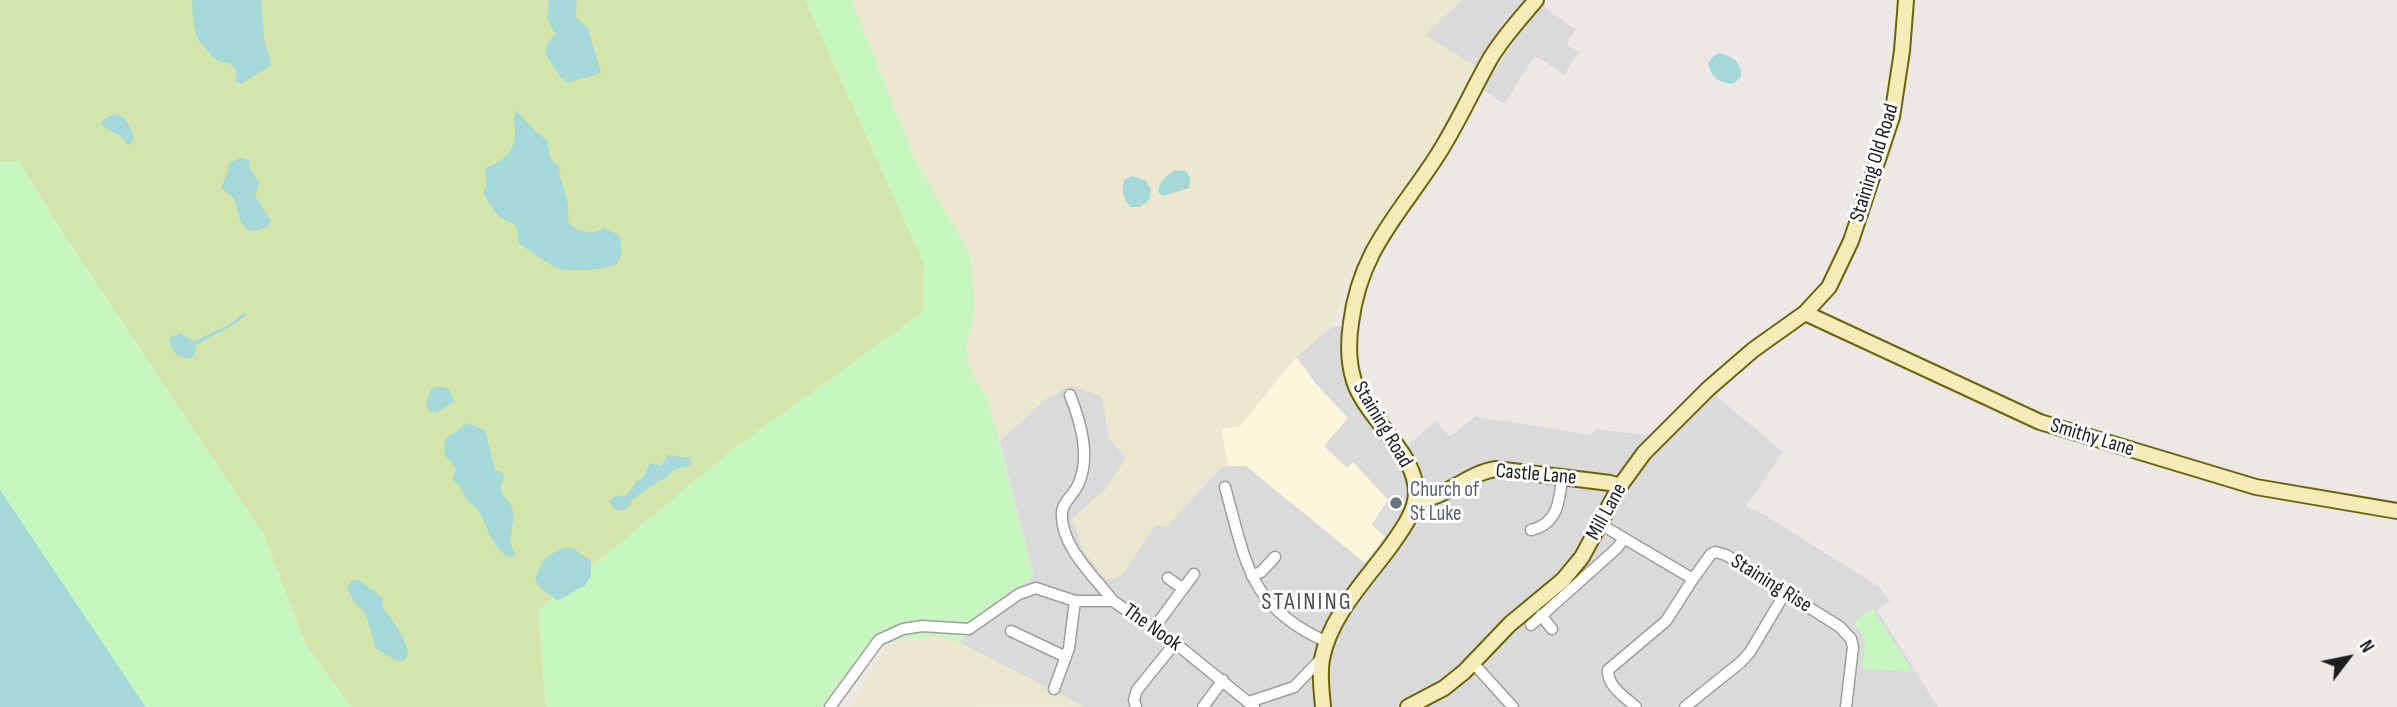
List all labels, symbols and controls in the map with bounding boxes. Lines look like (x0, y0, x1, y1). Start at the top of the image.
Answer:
street label: Staining Old Road (1845, 101, 1905, 225)
street label: Staining Road (1347, 377, 1417, 473)
street label: Smithy Lane (2047, 413, 2137, 463)
street label: Castle Lane (1495, 459, 1577, 491)
place label: Church of St Luke (1410, 478, 1479, 528)
street label: Mill Lane (1581, 479, 1633, 545)
marker: Church of St Luke (1388, 495, 1404, 511)
street label: Staining Rise (1726, 549, 1816, 619)
district label: STAINING (1262, 589, 1352, 617)
street label: The Nook (1118, 599, 1186, 657)
north arrow (2313, 623, 2383, 693)
text: N (2354, 636, 2379, 657)

